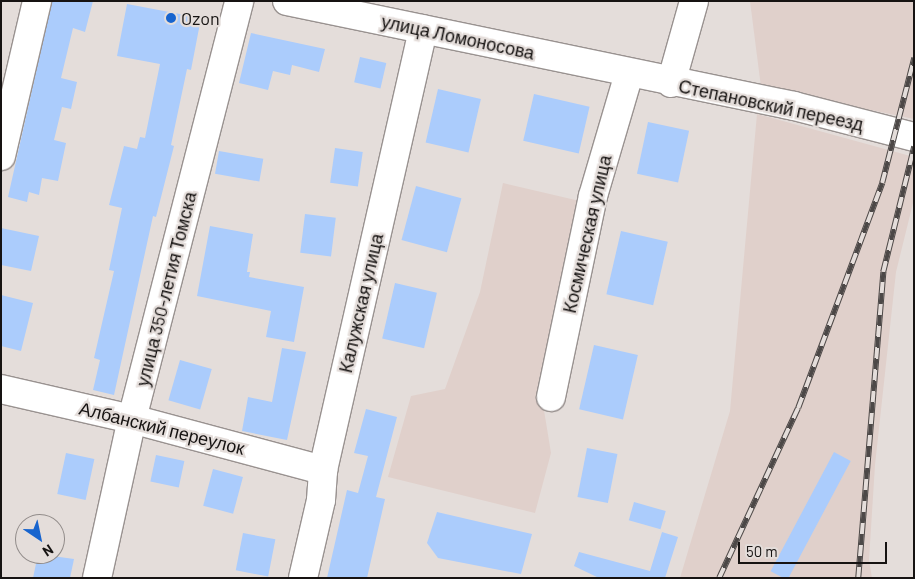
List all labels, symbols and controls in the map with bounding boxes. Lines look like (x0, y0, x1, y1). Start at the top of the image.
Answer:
place label: Ozon (181, 7, 220, 29)
street label: улица Ломоносова (380, 10, 536, 64)
marker: Ozon (165, 12, 177, 24)
street label: Степановский переезд (677, 75, 865, 135)
street label: Космическая улица (558, 153, 616, 315)
street label: улица 350-летия Томска (131, 190, 201, 388)
street label: Калужская улица (334, 231, 388, 375)
street label: Албанский переулок (77, 397, 247, 459)
north arrow (15, 514, 65, 564)
scale bar (740, 532, 889, 564)
text: N (39, 541, 57, 561)
text: 50 m (746, 542, 778, 560)

